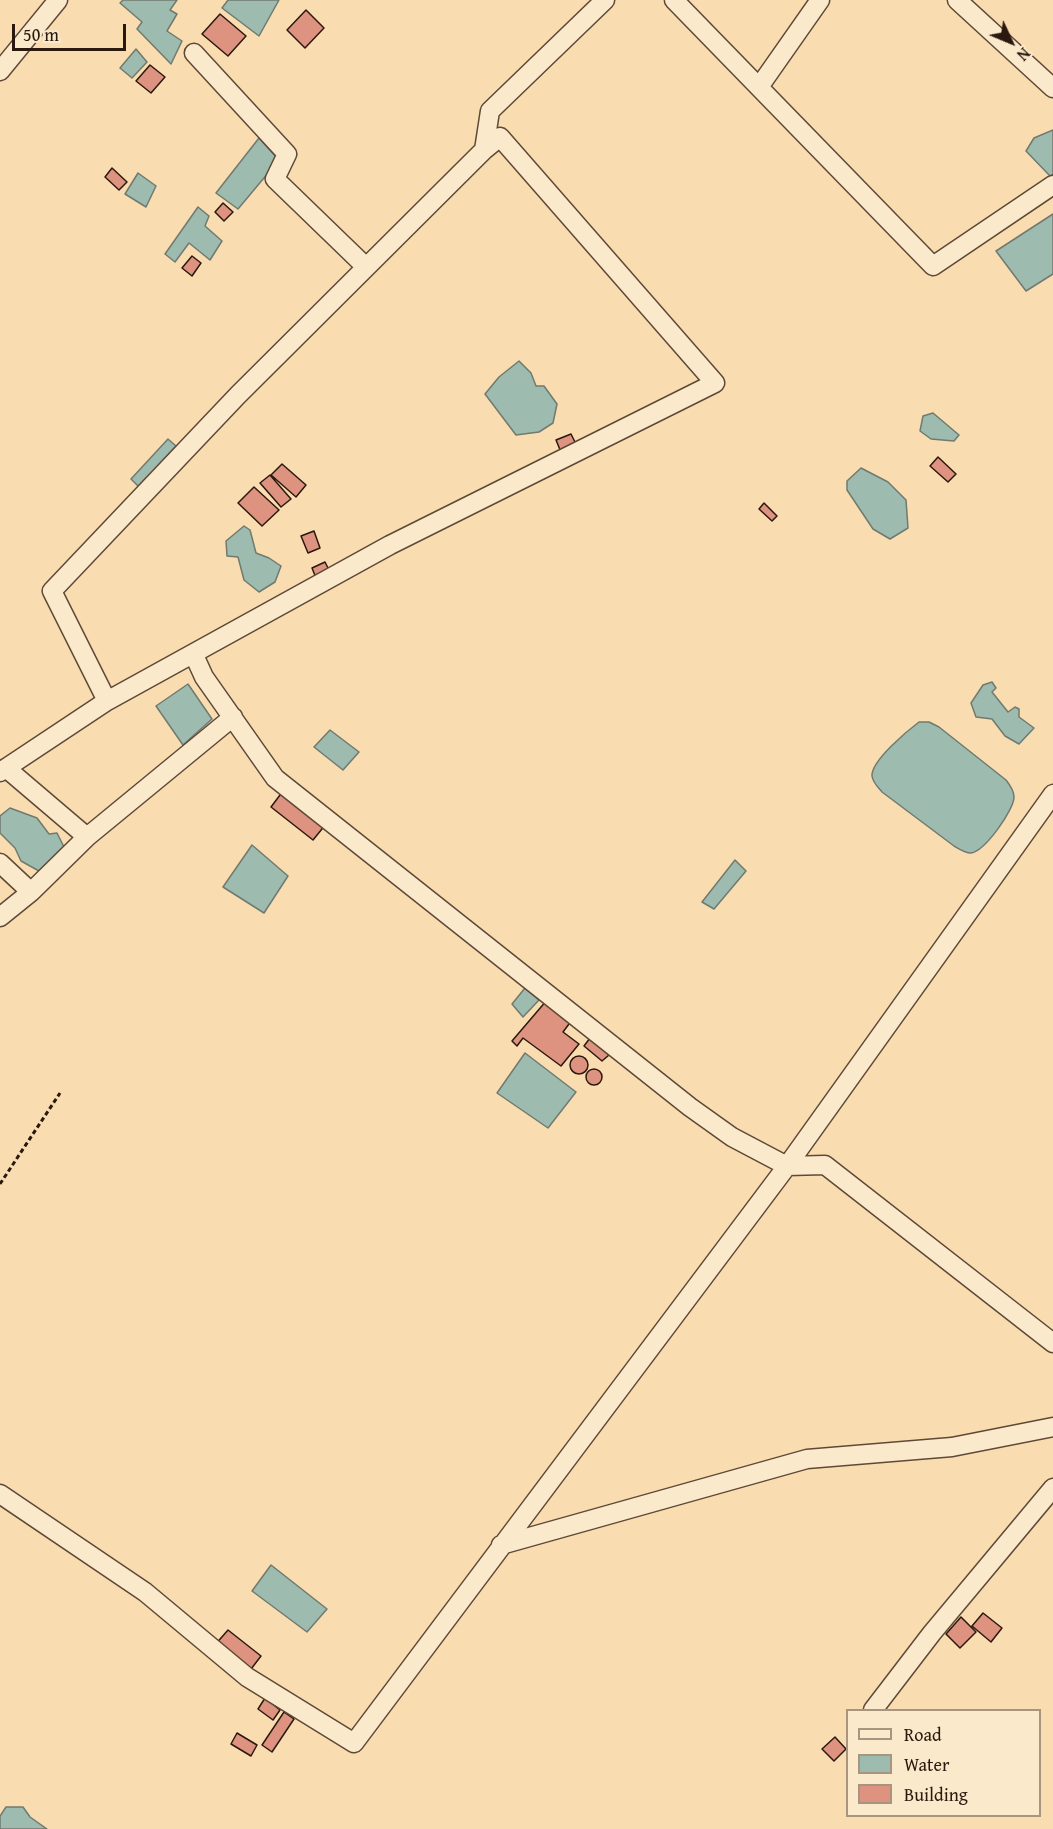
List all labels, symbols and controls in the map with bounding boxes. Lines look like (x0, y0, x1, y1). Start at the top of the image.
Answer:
scale bar (15, 12, 129, 50)
north arrow (981, 12, 1041, 72)
text: 50 m (23, 21, 59, 48)
text: N (1012, 42, 1036, 67)
legend (846, 1709, 1041, 1817)
text: Road (904, 1721, 942, 1748)
text: Water (904, 1751, 949, 1778)
text: Building (904, 1781, 968, 1808)

